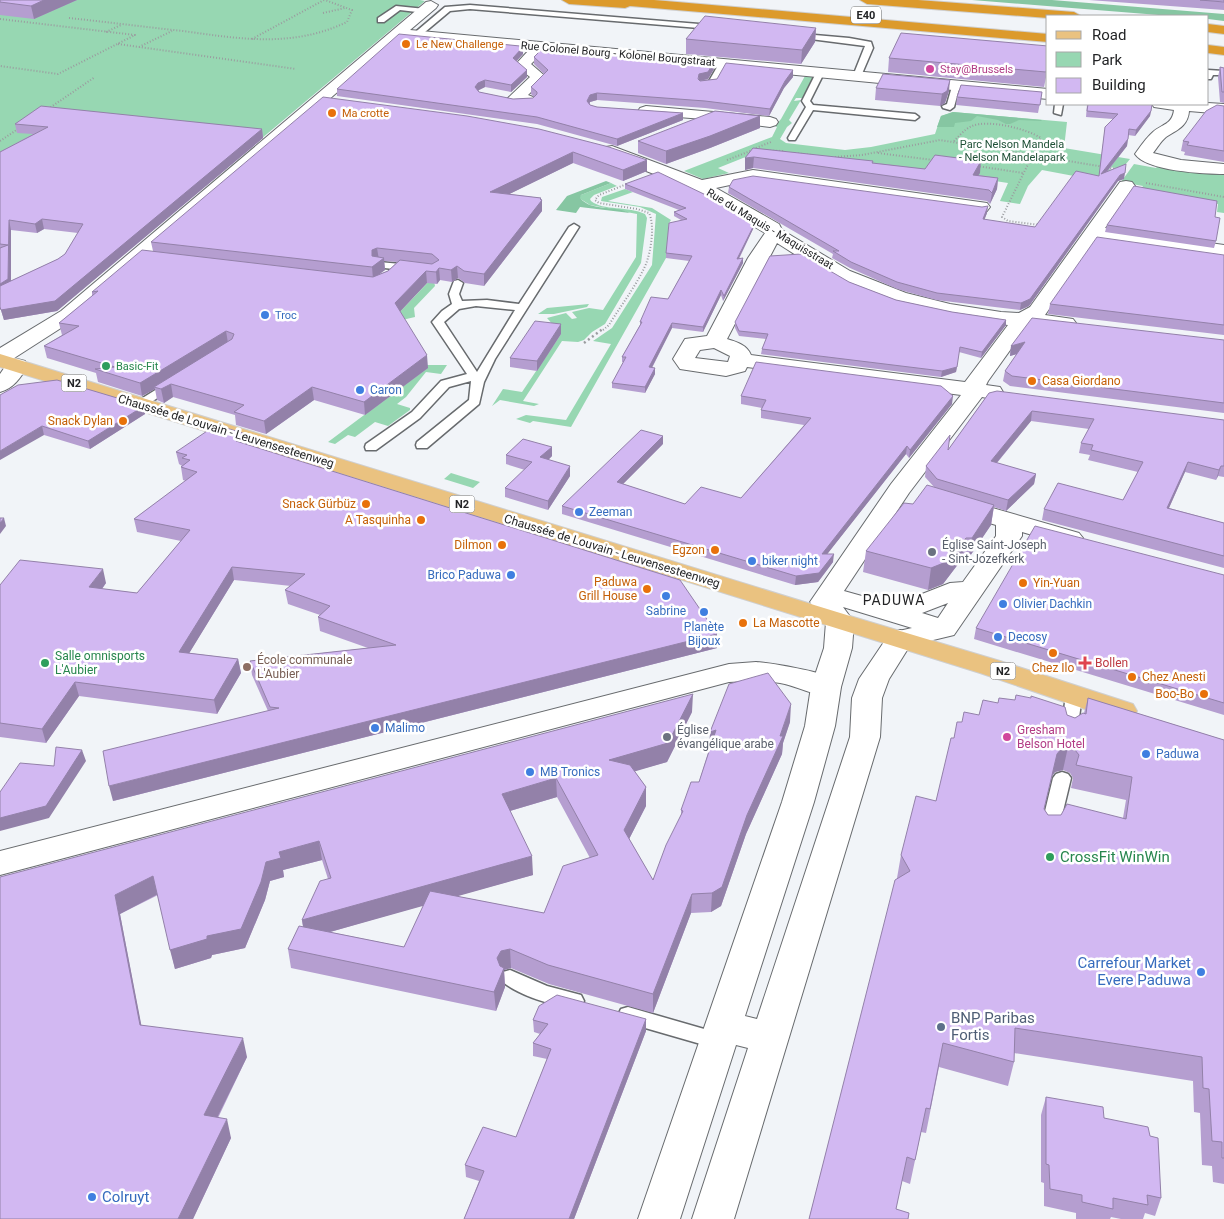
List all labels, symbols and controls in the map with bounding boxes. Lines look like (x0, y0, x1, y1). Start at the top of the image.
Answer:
road number: E40 (851, 6, 881, 24)
legend (1046, 15, 1209, 105)
text: Road (1092, 26, 1126, 44)
marker: Le New Challenge (400, 38, 412, 50)
place label: Le New Challenge (416, 38, 504, 51)
street label: Rue Colonel Bourg - Kolonel Bourgstraat (520, 39, 716, 69)
text: Park (1092, 51, 1123, 69)
marker: Stay@Brussels (924, 63, 936, 75)
place label: Stay@Brussels (940, 63, 1014, 76)
text: Building (1092, 76, 1146, 94)
marker: Ma crotte (326, 107, 338, 119)
place label: Ma crotte (342, 107, 389, 120)
park label: Parc Nelson Mandela - Nelson Mandelapark (959, 138, 1066, 164)
street label: Rue du Maquis - Maquisstraat (704, 186, 836, 272)
marker: Troc (259, 309, 271, 321)
place label: Troc (275, 309, 297, 322)
marker: Basic-Fit (100, 360, 112, 372)
place label: Basic-Fit (116, 360, 159, 373)
road number: N2 (62, 374, 86, 392)
place label: Casa Giordano (1042, 374, 1121, 388)
marker: Casa Giordano (1026, 375, 1038, 387)
place label: Caron (370, 383, 402, 397)
marker: Caron (354, 384, 366, 396)
street label: Chaussée de Louvain - Leuvensesteenweg (116, 391, 336, 471)
place label: Snack Dylan (48, 414, 113, 428)
marker: Snack Dylan (117, 415, 129, 427)
road number: N2 (450, 496, 474, 512)
place label: Snack Gürbüz (282, 497, 356, 511)
marker: Snack Gürbüz (360, 498, 372, 510)
place label: Zeeman (589, 505, 632, 519)
marker: Zeeman (573, 506, 585, 518)
street label: Chaussée de Louvain - Leuvensesteenweg (502, 511, 722, 591)
place label: A Tasquinha (345, 513, 411, 527)
marker: A Tasquinha (415, 514, 427, 526)
place label: Église Saint-Joseph - Sint-Jozefkerk (942, 537, 1047, 566)
place label: Dilmon (454, 538, 492, 552)
marker: Dilmon (496, 539, 508, 551)
place label: Egzon (672, 543, 705, 557)
marker: Egzon (709, 544, 721, 556)
marker: Église Saint-Joseph - Sint-Jozefkerk (926, 546, 938, 558)
place label: biker night (762, 554, 818, 568)
marker: biker night (746, 555, 758, 567)
place label: Brico Paduwa (427, 568, 501, 582)
marker: Brico Paduwa (505, 569, 517, 581)
place label: Paduwa Grill House (578, 575, 637, 603)
place label: Yin-Yuan (1033, 576, 1080, 590)
marker: Yin-Yuan (1017, 577, 1029, 589)
marker: Paduwa Grill House (641, 583, 653, 595)
marker: Sabrine (660, 590, 672, 602)
district label: PADUWA (863, 592, 925, 608)
place label: Olivier Dachkin (1013, 597, 1092, 611)
marker: Olivier Dachkin (997, 598, 1009, 610)
place label: Sabrine (646, 604, 686, 618)
marker: Planète Bijoux (698, 606, 710, 618)
place label: La Mascotte (753, 616, 820, 630)
marker: La Mascotte (737, 617, 749, 629)
place label: Planète Bijoux (684, 620, 724, 648)
place label: Decosy (1008, 630, 1048, 644)
marker: Decosy (992, 631, 1004, 643)
marker: Chez Ilo (1047, 647, 1059, 659)
place label: Salle omnisports L'Aubier (55, 649, 145, 677)
place label: École communale L'Aubier (257, 652, 352, 681)
place label: Bollen (1095, 656, 1128, 670)
marker: Salle omnisports L'Aubier (39, 657, 51, 669)
marker: Bollen (1079, 657, 1091, 669)
marker: École communale L'Aubier (241, 661, 253, 673)
place label: Chez Ilo (1032, 661, 1075, 675)
road number: N2 (990, 662, 1016, 679)
place label: Chez Anesti (1142, 670, 1206, 684)
marker: Chez Anesti (1126, 671, 1138, 683)
place label: Boo-Bo (1155, 687, 1194, 701)
marker: Boo-Bo (1198, 688, 1210, 700)
place label: Malimo (385, 721, 425, 735)
marker: Malimo (369, 722, 381, 734)
place label: Église évangélique arabe (677, 722, 774, 751)
place label: Gresham Belson Hotel (1017, 723, 1085, 751)
marker: Église évangélique arabe (661, 731, 673, 743)
marker: Gresham Belson Hotel (1001, 731, 1013, 743)
place label: Paduwa (1156, 747, 1199, 761)
marker: Paduwa (1140, 748, 1152, 760)
place label: MB Tronics (540, 765, 600, 779)
marker: MB Tronics (524, 766, 536, 778)
place label: CrossFit WinWin (1060, 848, 1170, 866)
marker: CrossFit WinWin (1044, 851, 1056, 863)
place label: Carrefour Market Evere Paduwa (1078, 954, 1191, 989)
marker: Carrefour Market Evere Paduwa (1195, 966, 1207, 978)
place label: BNP Paribas Fortis (951, 1009, 1035, 1044)
marker: BNP Paribas Fortis (935, 1021, 947, 1033)
place label: Colruyt (102, 1188, 149, 1206)
marker: Colruyt (86, 1191, 98, 1203)

